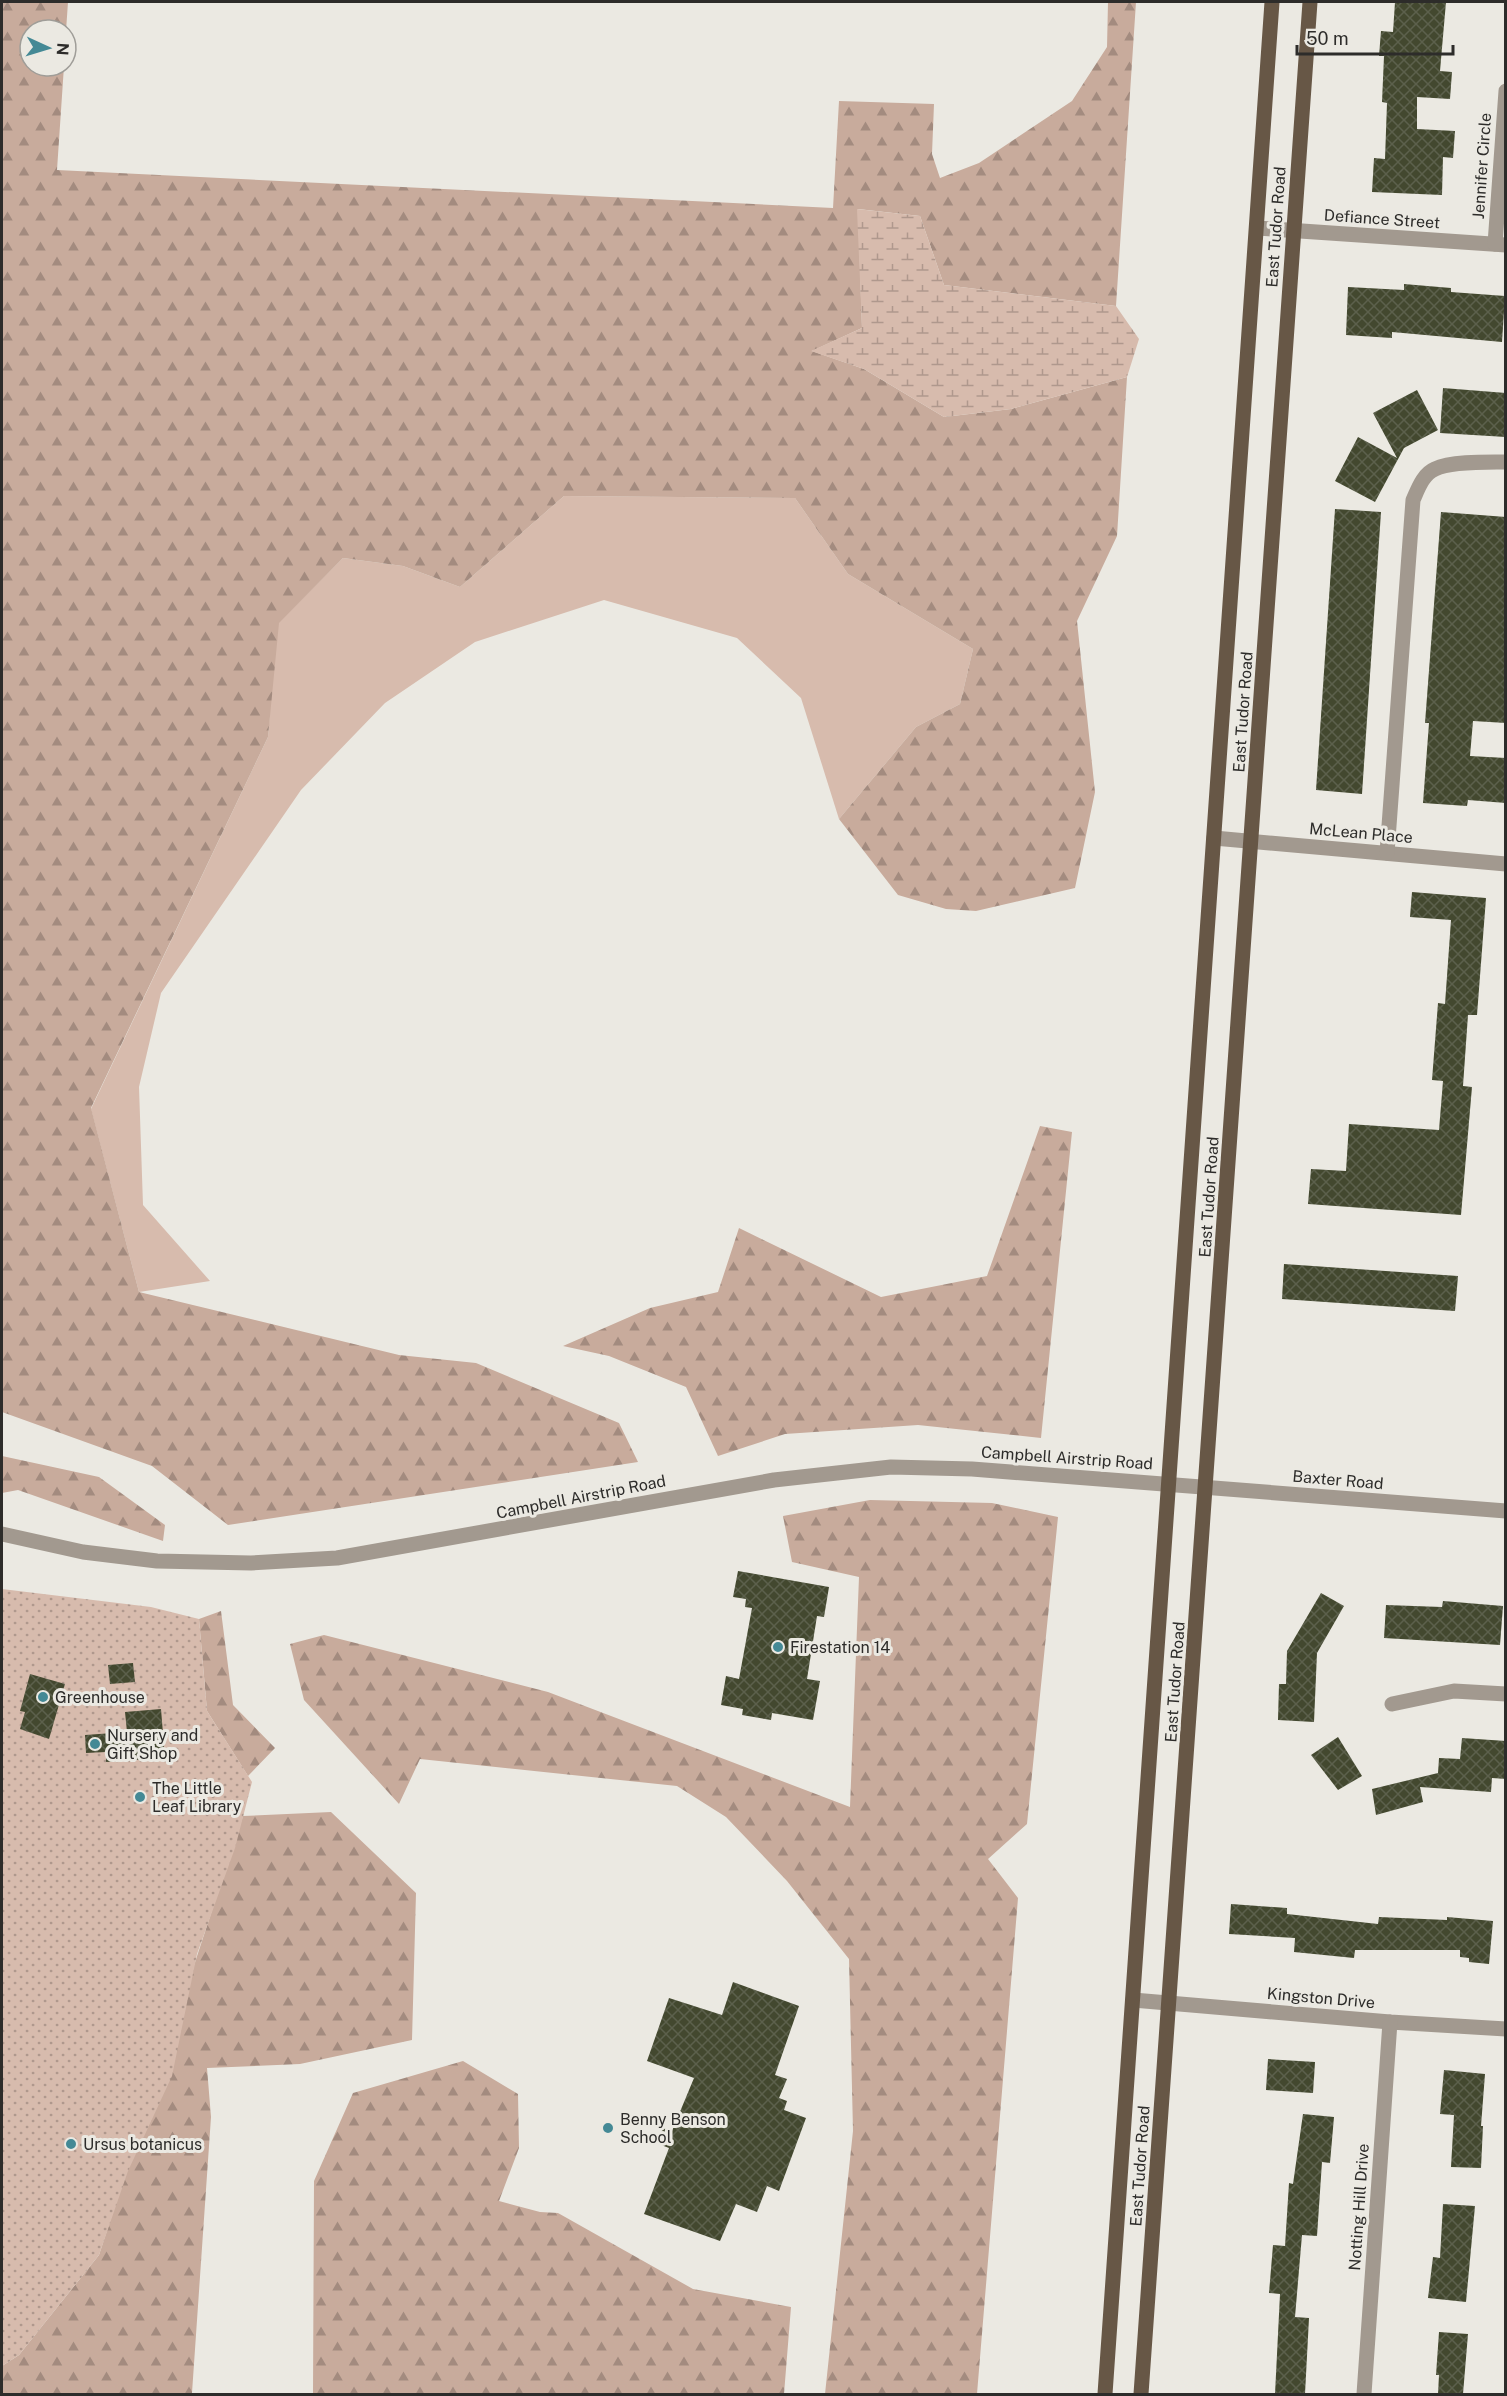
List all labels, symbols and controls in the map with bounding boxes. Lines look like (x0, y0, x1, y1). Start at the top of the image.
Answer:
north arrow (18, 18, 78, 78)
scale bar (1297, 18, 1453, 56)
text: 50 m (1306, 28, 1349, 49)
text: N (53, 42, 72, 56)
street label: Jennifer Circle (1469, 112, 1495, 220)
street label: East Tudor Road (1262, 166, 1290, 288)
street label: Defiance Street (1323, 205, 1441, 233)
street label: East Tudor Road (1229, 651, 1257, 773)
street label: McLean Place (1308, 819, 1414, 847)
street label: East Tudor Road (1195, 1136, 1223, 1258)
street label: Campbell Airstrip Road (980, 1443, 1154, 1473)
street label: Baxter Road (1292, 1467, 1384, 1493)
street label: Campbell Airstrip Road (495, 1471, 667, 1523)
street label: East Tudor Road (1161, 1621, 1189, 1743)
place label: Firestation 14 (790, 1638, 890, 1657)
marker: Firestation 14 (771, 1640, 785, 1654)
place label: Greenhouse (55, 1688, 145, 1707)
marker: Greenhouse (36, 1690, 50, 1704)
place label: Nursery and Gift Shop (107, 1726, 198, 1763)
marker: Nursery and Gift Shop (88, 1737, 102, 1751)
place label: The Little Leaf Library (152, 1779, 242, 1816)
marker: The Little Leaf Library (133, 1790, 147, 1804)
street label: Kingston Drive (1266, 1984, 1376, 2012)
street label: East Tudor Road (1126, 2105, 1154, 2227)
place label: Benny Benson School (620, 2110, 726, 2147)
marker: Benny Benson School (601, 2121, 615, 2135)
place label: Ursus botanicus (83, 2135, 202, 2154)
marker: Ursus botanicus (64, 2137, 78, 2151)
street label: Notting Hill Drive (1345, 2143, 1373, 2271)

